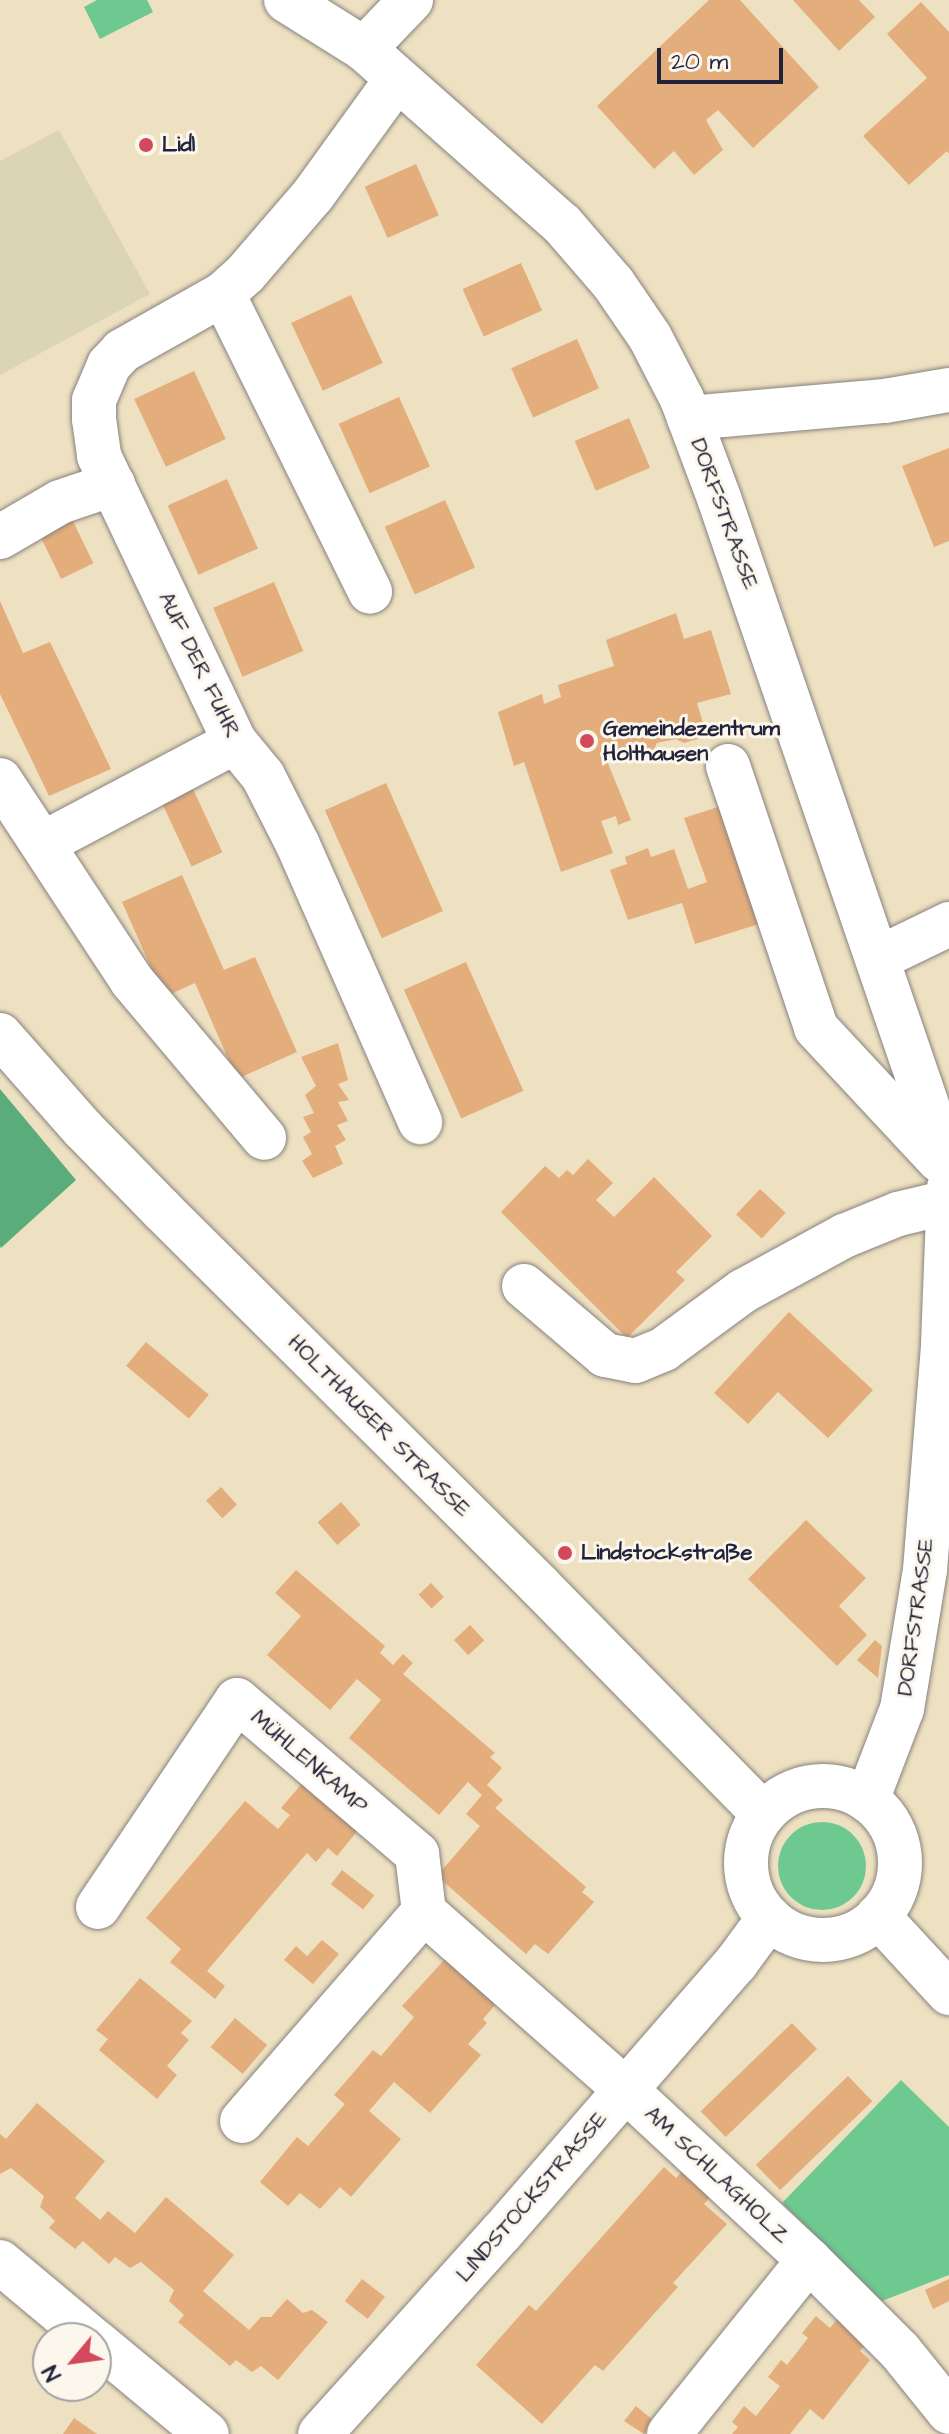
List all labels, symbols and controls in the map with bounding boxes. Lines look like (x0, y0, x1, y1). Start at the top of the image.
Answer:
scale bar (661, 32, 787, 82)
text: 20 m (671, 45, 728, 79)
place label: Lidl (162, 132, 195, 158)
marker: Lidl (137, 136, 155, 154)
street label: DORFSTRASSE (684, 435, 764, 593)
street label: AUF DER FUHR (152, 588, 246, 742)
place label: Gemeindezentrum Holthausen (603, 715, 780, 766)
marker: Gemeindezentrum Holthausen (578, 732, 596, 750)
street label: HOLTHAUSER STRASSE (282, 1329, 476, 1523)
street label: DORFSTRASSE (892, 1537, 940, 1697)
place label: Lindstockstraße (581, 1540, 752, 1566)
marker: Lindstockstraße (556, 1544, 574, 1562)
street label: MÜHLENKAMP (245, 1704, 373, 1820)
street label: AM SCHLAGHOLZ (639, 2101, 795, 2249)
street label: LINDSTOCKSTRASSE (451, 2106, 613, 2288)
north arrow (32, 2322, 112, 2402)
text: N (35, 2359, 69, 2386)

